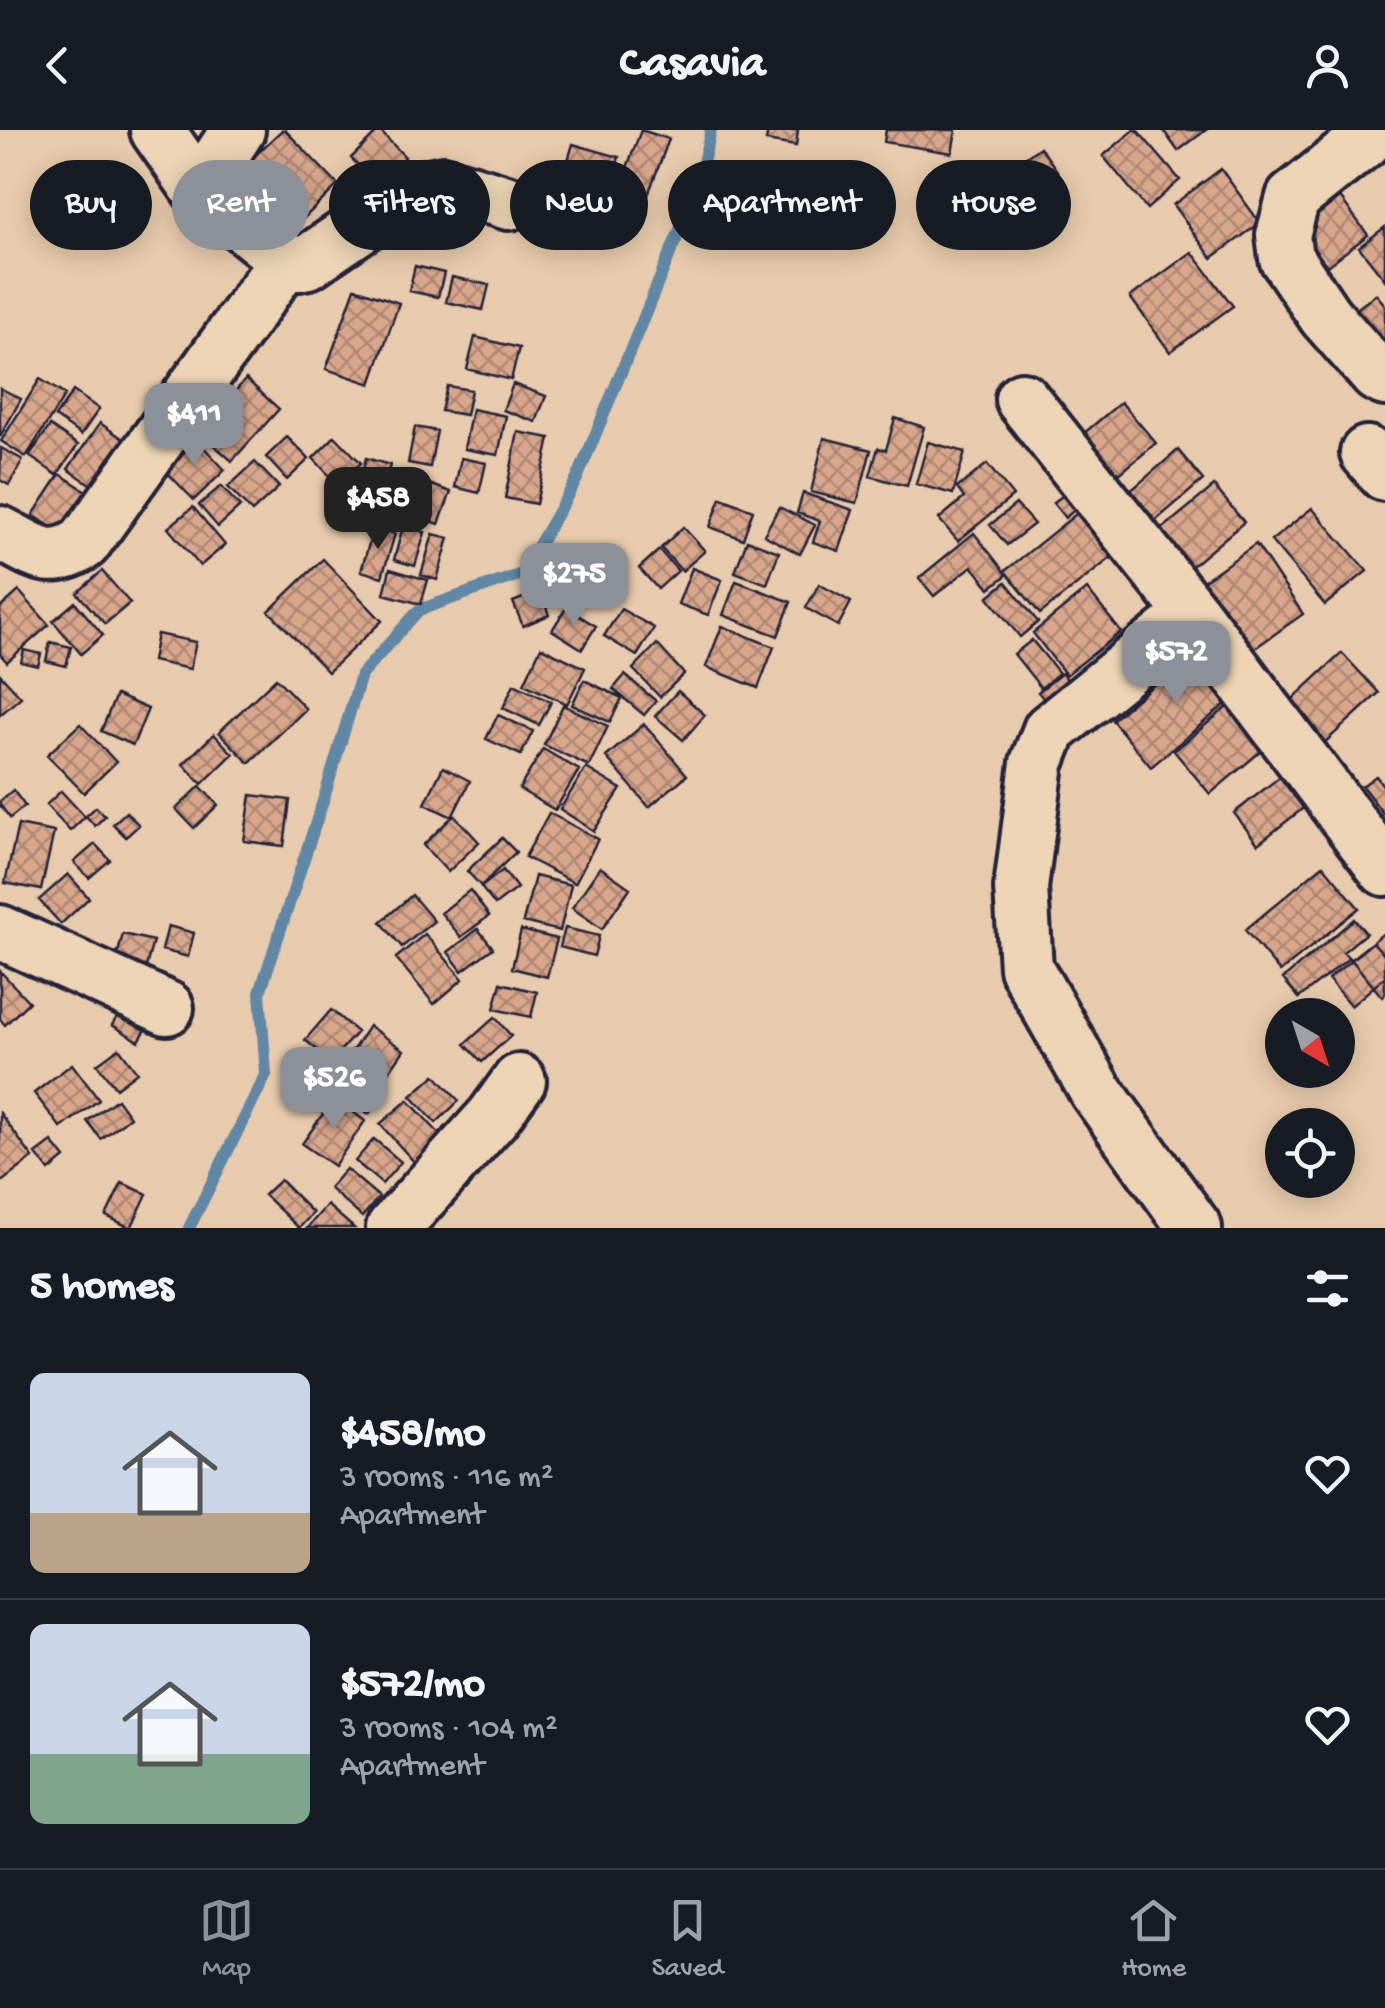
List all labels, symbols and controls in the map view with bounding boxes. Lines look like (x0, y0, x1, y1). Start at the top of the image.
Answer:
icon: back (30, 38, 85, 93)
icon: person (1300, 38, 1355, 93)
text: Casavia (620, 39, 765, 92)
chip: Buy (30, 160, 152, 250)
chip: Rent (172, 160, 309, 250)
chip: Filters (329, 160, 490, 250)
chip: New (510, 160, 648, 250)
chip: Apartment (668, 160, 896, 250)
chip: House (916, 160, 1071, 250)
pin: $411 (135, 383, 253, 468)
text: $411 (166, 396, 222, 434)
pin: $458 (319, 467, 437, 552)
text: $458 (346, 480, 410, 518)
pin: $275 (515, 543, 633, 628)
text: $275 (542, 556, 606, 594)
pin: $572 (1117, 621, 1235, 706)
text: $572 (1144, 634, 1208, 672)
north arrow (1265, 998, 1355, 1088)
map controls (1265, 998, 1355, 1198)
pin: $526 (275, 1047, 393, 1132)
text: $526 (302, 1060, 366, 1098)
button: locate (1265, 1108, 1355, 1198)
icon: filters (1300, 1261, 1355, 1316)
text: 5 homes (30, 1264, 173, 1313)
text: $458/mo (340, 1411, 486, 1460)
icon: home (110, 1413, 230, 1533)
icon: heart (1300, 1446, 1355, 1501)
text: 3 rooms · 116 m² (340, 1460, 553, 1498)
text: Apartment (340, 1498, 484, 1536)
text: $572/mo (340, 1662, 485, 1711)
icon: home (110, 1664, 230, 1784)
icon: heart (1300, 1697, 1355, 1752)
text: 3 rooms · 104 m² (340, 1711, 558, 1749)
text: Apartment (340, 1749, 484, 1787)
tab: Map (199, 1893, 254, 1986)
tab: Saved (652, 1893, 723, 1986)
tab: Home (1121, 1893, 1186, 1986)

